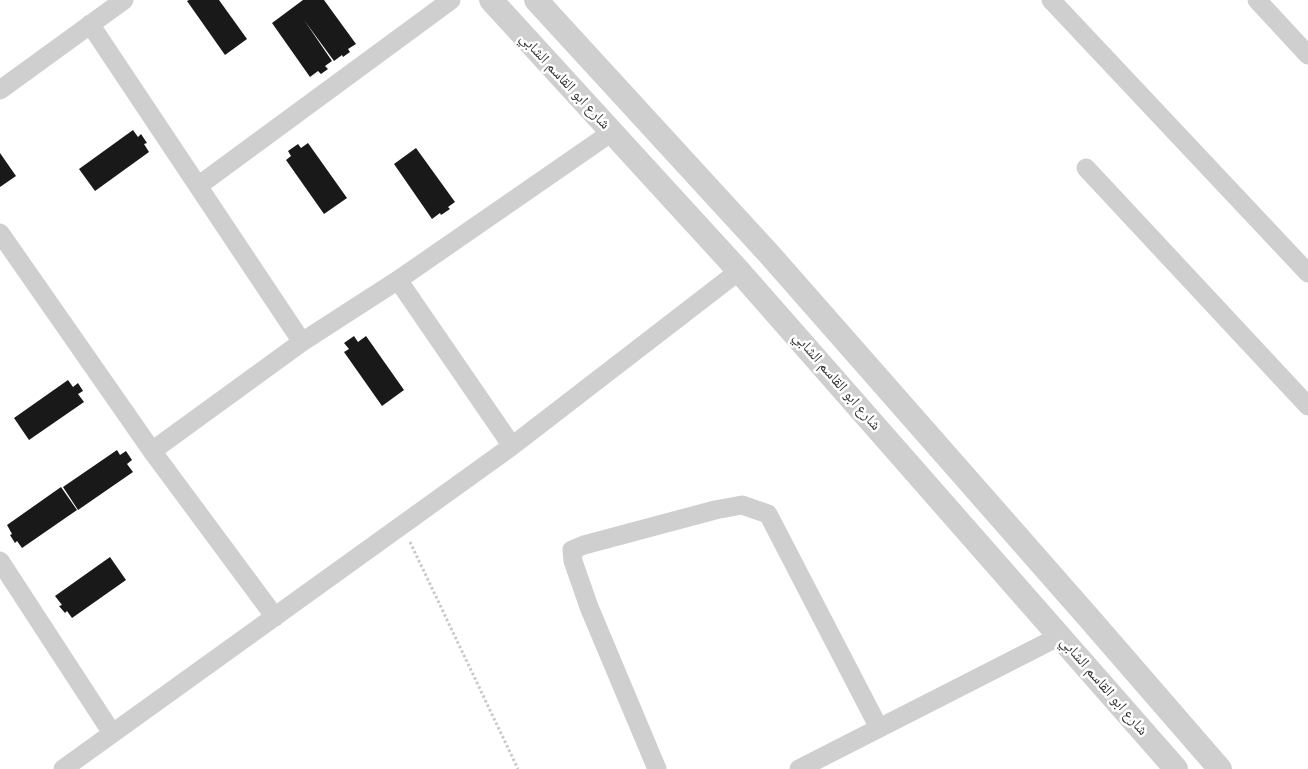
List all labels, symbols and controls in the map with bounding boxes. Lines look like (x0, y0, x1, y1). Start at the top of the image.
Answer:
street label: شارع ابو القاسم الشابي (516, 29, 614, 133)
street label: شارع ابو القاسم الشابي (789, 328, 885, 434)
street label: شارع ابو القاسم الشابي (1056, 633, 1152, 739)

